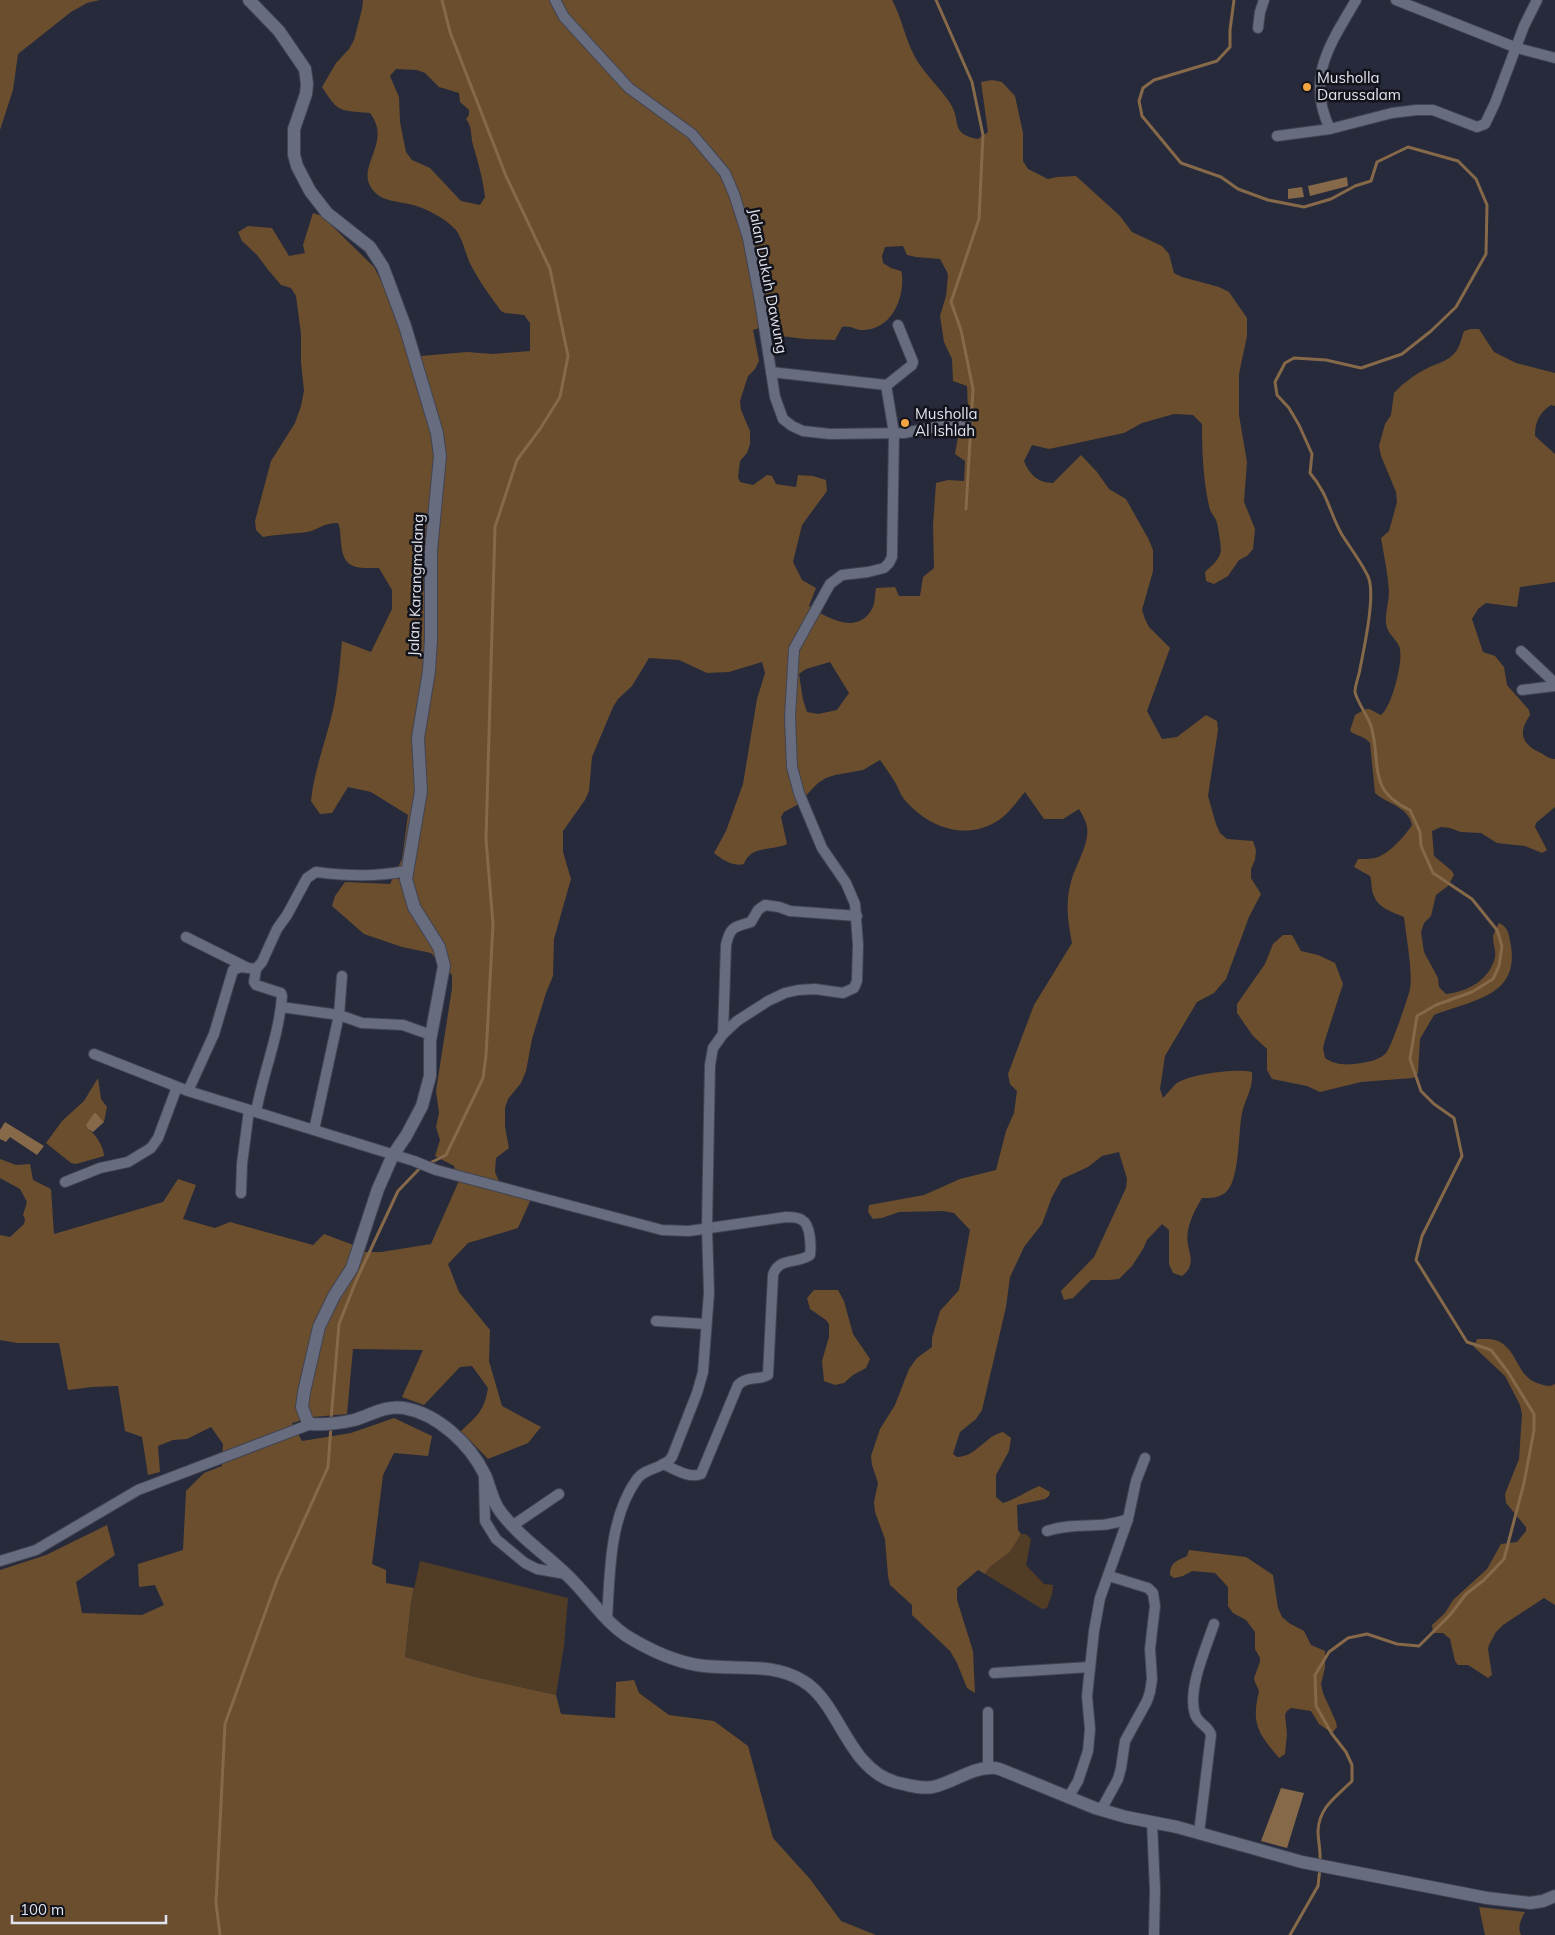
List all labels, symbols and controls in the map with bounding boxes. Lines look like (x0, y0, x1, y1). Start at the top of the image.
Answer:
place label: Musholla Darussalam (1317, 68, 1401, 104)
marker: Musholla Darussalam (1301, 81, 1313, 93)
street label: Jalan Dukuh Dawung (745, 207, 792, 355)
place label: Musholla Al Ishlah (915, 404, 977, 440)
marker: Musholla Al Ishlah (899, 417, 911, 429)
street label: Jalan Karangmalang (404, 513, 427, 657)
scale bar (12, 1892, 166, 1924)
text: 100 m (20, 1900, 64, 1919)

